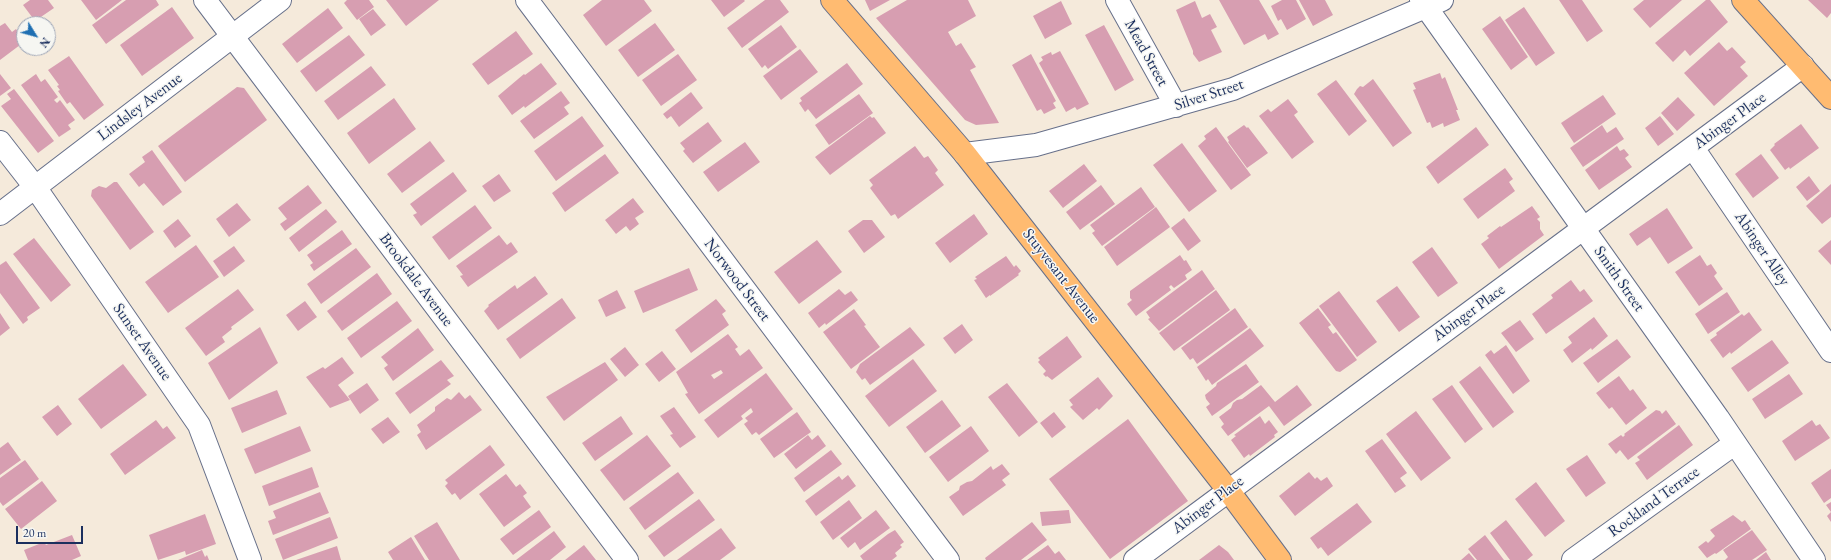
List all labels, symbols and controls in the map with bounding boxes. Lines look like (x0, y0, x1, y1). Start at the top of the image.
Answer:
north arrow (16, 16, 56, 56)
street label: Mead Street (1120, 16, 1172, 90)
text: N (37, 35, 53, 50)
street label: Lindsley Avenue (94, 69, 186, 145)
street label: Silver Street (1172, 75, 1246, 115)
street label: Abinger Place (1690, 88, 1770, 154)
street label: Abinger Alley (1730, 208, 1794, 290)
street label: Stuyvesant Avenue (1018, 225, 1104, 327)
street label: Brookdale Avenue (375, 230, 457, 330)
street label: Norwood Street (700, 235, 774, 325)
street label: Smith Street (1590, 243, 1648, 315)
street label: Abinger Place (1429, 280, 1509, 346)
street label: Sunset Avenue (108, 300, 176, 384)
street label: Rockland Terrace (1605, 462, 1703, 542)
street label: Abinger Place (1168, 472, 1248, 538)
scale bar (18, 518, 85, 544)
text: 20 m (23, 525, 46, 541)

